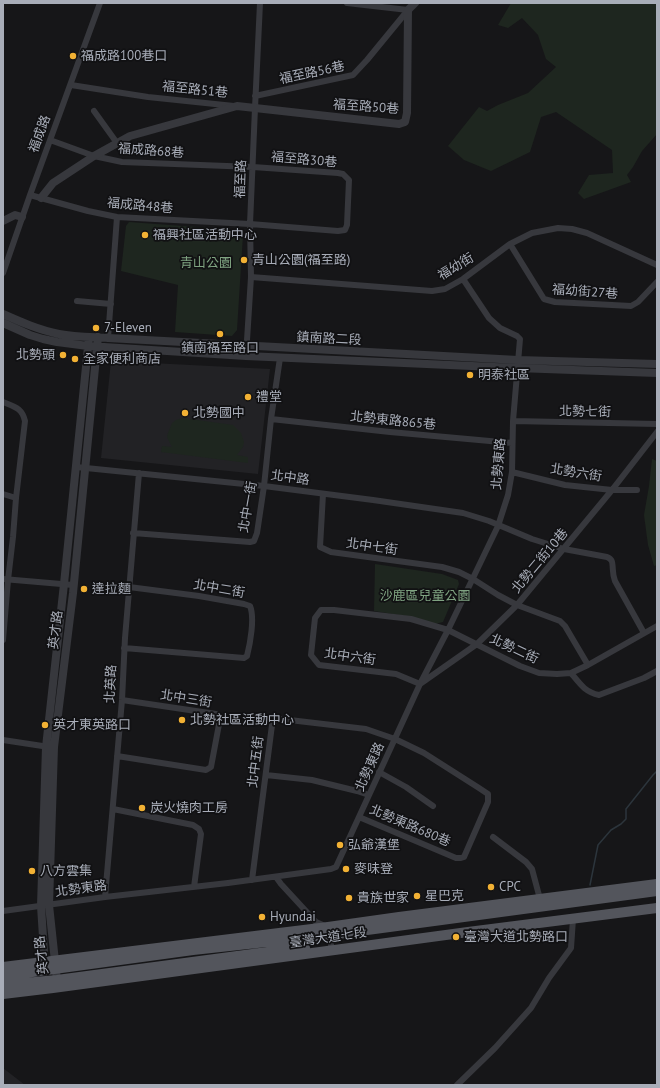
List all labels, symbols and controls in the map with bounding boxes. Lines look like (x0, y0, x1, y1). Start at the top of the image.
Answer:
place label: 福成路100巷口 (81, 48, 167, 64)
marker: 福成路100巷口 (68, 51, 78, 61)
street label: 福至路56巷 (278, 58, 346, 88)
street label: 福至路51巷 (161, 79, 229, 101)
street label: 福至路50巷 (332, 97, 400, 117)
street label: 福成路 (26, 113, 54, 155)
street label: 福成路68巷 (117, 141, 185, 161)
street label: 福至路30巷 (270, 149, 338, 171)
street label: 福至路 (233, 159, 249, 199)
street label: 福成路48巷 (106, 195, 174, 217)
place label: 福興社區活動中心 (153, 227, 257, 243)
marker: 福興社區活動中心 (140, 230, 150, 240)
street label: 福幼街 (435, 250, 477, 284)
place label: 青山公園(福至路) (252, 252, 350, 268)
park label: 青山公園 (180, 255, 232, 271)
marker: 青山公園(福至路) (239, 255, 249, 265)
street label: 福幼街27巷 (551, 282, 619, 302)
place label: 7-Eleven (104, 320, 152, 336)
marker: 7-Eleven (91, 323, 101, 333)
marker: 鎮南福至路口 (215, 329, 225, 339)
street label: 鎮南路二段 (296, 330, 362, 348)
place label: 鎮南福至路口 (181, 340, 259, 356)
place label: 北勢頭 (16, 347, 55, 363)
marker: 北勢頭 (58, 350, 68, 360)
place label: 全家便利商店 (83, 351, 161, 367)
marker: 全家便利商店 (70, 354, 80, 364)
place label: 明泰社區 (478, 367, 530, 383)
marker: 明泰社區 (465, 370, 475, 380)
place label: 禮堂 (256, 389, 282, 405)
marker: 禮堂 (243, 392, 253, 402)
street label: 北勢七街 (559, 404, 611, 420)
place label: 北勢國中 (193, 405, 245, 421)
marker: 北勢國中 (180, 408, 190, 418)
street label: 北勢東路865巷 (349, 409, 437, 433)
street label: 北勢東路 (489, 437, 509, 491)
street label: 北勢六街 (549, 461, 603, 485)
street label: 北中路 (270, 468, 310, 488)
street label: 北中一街 (236, 480, 260, 534)
street label: 北勢二街10巷 (509, 526, 571, 596)
street label: 北中七街 (345, 536, 399, 558)
street label: 北中二街 (192, 577, 246, 601)
place label: 達拉麵 (92, 581, 131, 597)
marker: 達拉麵 (79, 584, 89, 594)
park label: 沙鹿區兒童公園 (380, 588, 470, 604)
street label: 英才路 (46, 610, 66, 650)
street label: 北勢二街 (487, 631, 541, 667)
street label: 北中六街 (323, 646, 377, 668)
street label: 北英路 (102, 664, 120, 704)
street label: 北中三街 (159, 687, 213, 711)
place label: 北勢社區活動中心 (190, 712, 294, 728)
marker: 北勢社區活動中心 (177, 715, 187, 725)
place label: 英才東英路口 (53, 717, 131, 733)
marker: 英才東英路口 (40, 720, 50, 730)
street label: 北中五街 (245, 735, 267, 789)
street label: 北勢東路 (352, 740, 388, 794)
place label: 炭火燒肉工房 (150, 800, 228, 816)
street label: 北勢東路680巷 (367, 802, 453, 850)
marker: 炭火燒肉工房 (137, 803, 147, 813)
place label: 弘爺漢堡 (348, 837, 400, 853)
marker: 弘爺漢堡 (335, 840, 345, 850)
place label: 麥味登 (354, 861, 393, 877)
place label: 八方雲集 (40, 863, 92, 879)
marker: 麥味登 (341, 864, 351, 874)
marker: 八方雲集 (27, 866, 37, 876)
street label: 北勢東路 (54, 878, 108, 900)
place label: CPC (499, 879, 521, 895)
marker: CPC (486, 882, 496, 892)
place label: 星巴克 (425, 888, 464, 904)
place label: 貴族世家 (357, 890, 409, 906)
marker: 星巴克 (412, 891, 422, 901)
marker: 貴族世家 (344, 893, 354, 903)
place label: Hyundai (270, 909, 316, 925)
marker: Hyundai (257, 912, 267, 922)
street label: 臺灣大道七段 (288, 925, 368, 951)
place label: 臺灣大道北勢路口 (464, 929, 568, 945)
marker: 臺灣大道北勢路口 (451, 932, 461, 942)
street label: 英才路 (32, 935, 52, 975)

